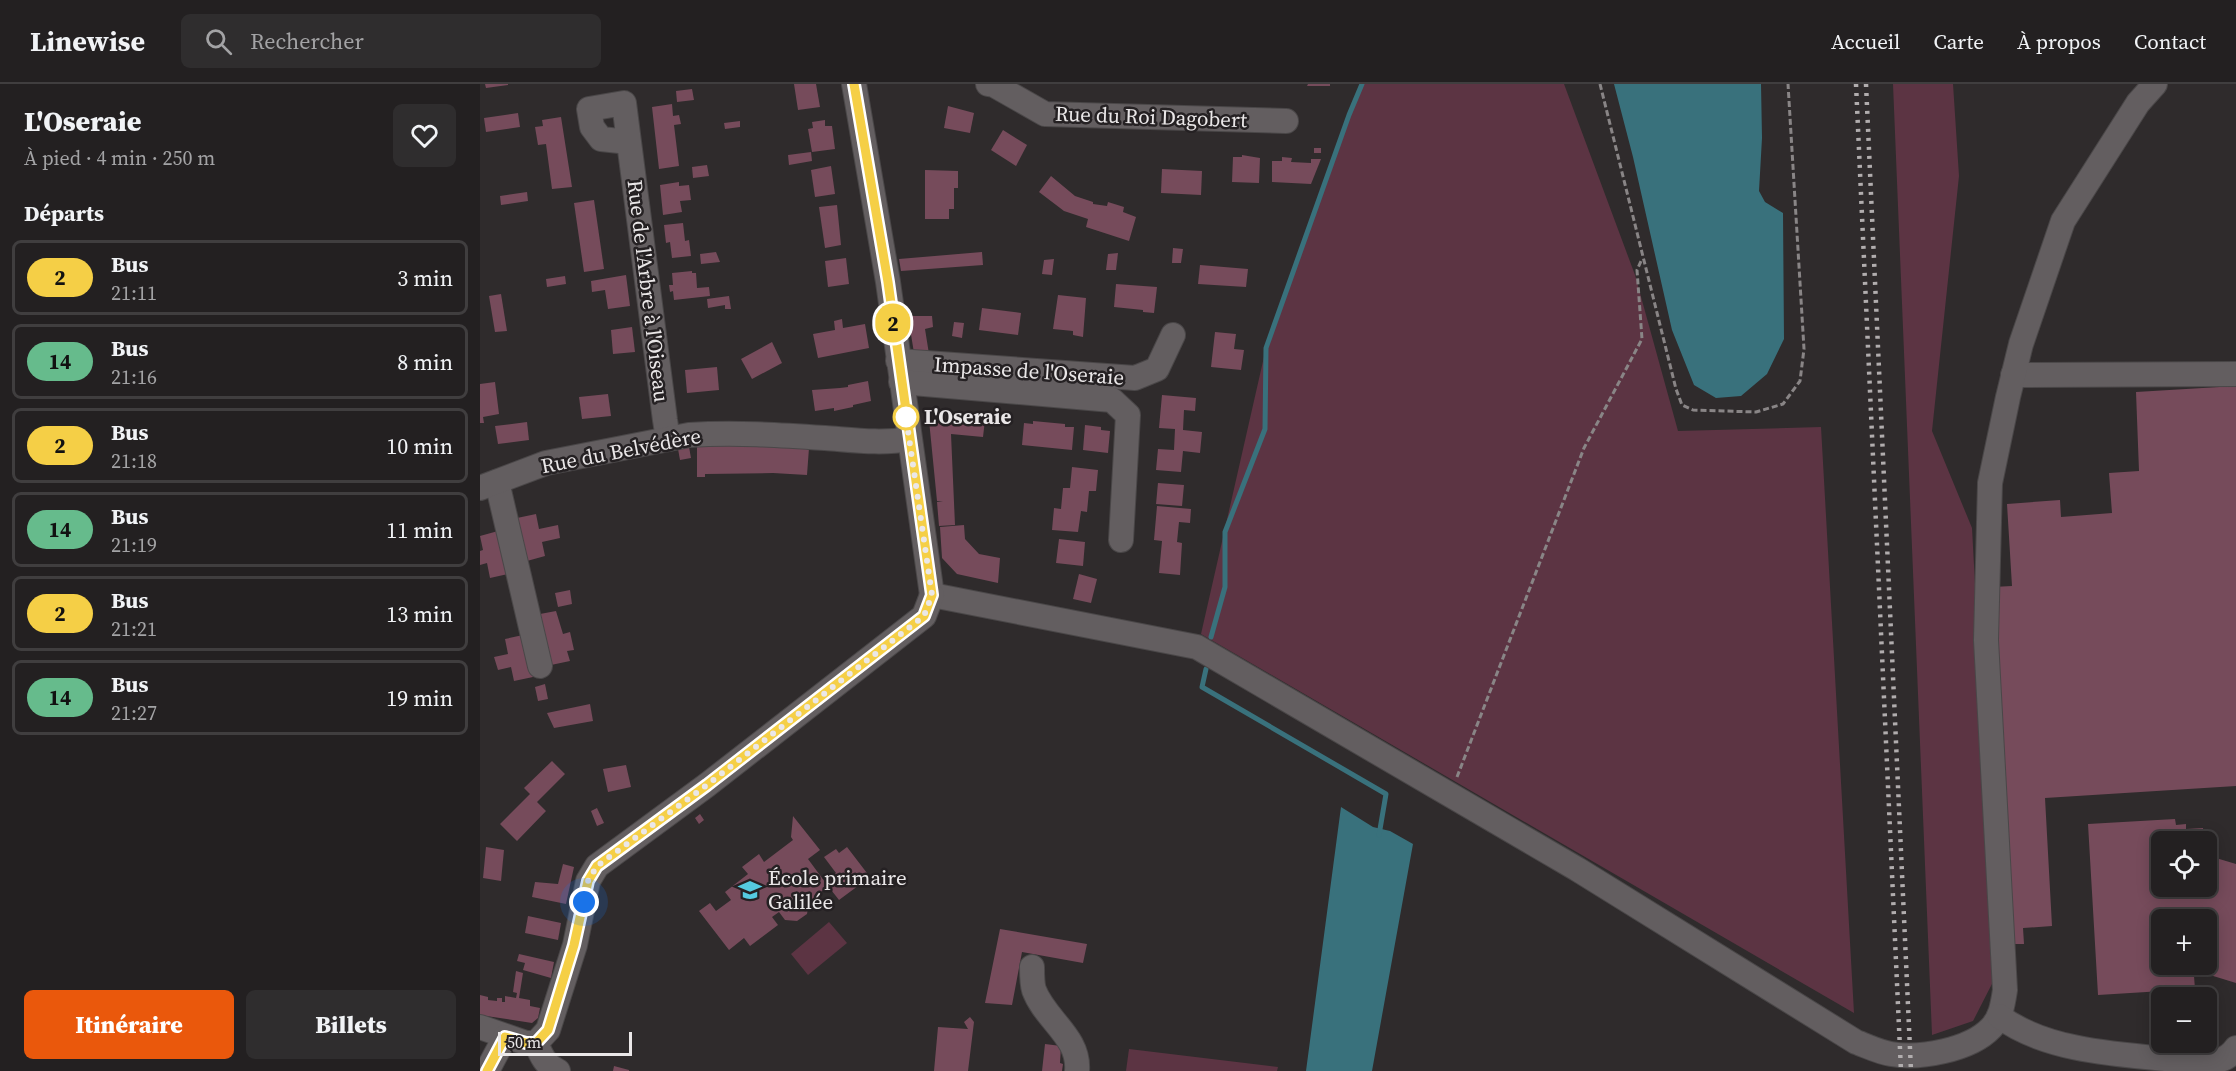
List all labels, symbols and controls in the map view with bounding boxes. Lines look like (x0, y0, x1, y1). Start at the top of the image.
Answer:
search box (181, 14, 601, 68)
text: Linewise (30, 22, 145, 60)
icon: search (202, 25, 235, 58)
text: Rechercher (250, 26, 364, 56)
text: Accueil (1831, 27, 1900, 56)
text: Carte (1933, 27, 1984, 56)
text: À propos (2017, 27, 2101, 56)
text: Contact (2134, 27, 2206, 56)
street label: Rue du Roi Dagobert (1054, 99, 1248, 134)
text: L'Oseraie (24, 102, 141, 140)
button: heart (393, 104, 456, 167)
text: À pied · 4 min · 250 m (24, 144, 215, 172)
street label: Rue de l'Arbre à l'Oiseau (620, 178, 677, 404)
text: Départs (24, 198, 104, 228)
text: Bus (111, 249, 148, 279)
text: 2 (54, 263, 66, 292)
text: 3 min (397, 263, 453, 293)
text: 21:11 (111, 279, 157, 307)
line badge: 2 (874, 304, 912, 342)
text: 2 (887, 309, 899, 338)
text: Bus (111, 333, 148, 363)
text: 14 (49, 347, 71, 376)
text: 8 min (397, 347, 453, 377)
street label: Impasse de l'Oseraie (933, 349, 1125, 392)
text: 21:16 (111, 363, 157, 391)
place label: L'Oseraie (924, 402, 1011, 431)
marker: L'Oseraie (893, 404, 919, 430)
text: Bus (111, 417, 148, 447)
street label: Rue du Belvédère (538, 421, 703, 480)
text: 2 (54, 431, 66, 460)
text: 10 min (386, 431, 453, 461)
text: 21:18 (111, 447, 157, 475)
text: Bus (111, 501, 148, 531)
text: 14 (49, 515, 71, 544)
text: 11 min (386, 515, 453, 545)
text: 21:19 (111, 531, 157, 559)
text: Bus (111, 585, 148, 615)
text: 2 (54, 599, 66, 628)
text: 13 min (386, 599, 453, 629)
text: 21:21 (111, 615, 157, 643)
text: Bus (111, 669, 148, 699)
text: 14 (49, 683, 71, 712)
text: 19 min (386, 683, 453, 713)
text: 21:27 (111, 699, 157, 727)
map controls (2151, 831, 2217, 1053)
button: locate (2151, 831, 2217, 897)
place label: École primaire Galilée (768, 863, 907, 916)
school or university icon: École primaire Galilée (737, 877, 763, 903)
your location (569, 887, 599, 917)
button: + (2151, 909, 2217, 975)
button: − (2151, 987, 2217, 1053)
button: Itinéraire (24, 990, 234, 1059)
button: Billets (246, 990, 456, 1059)
scale bar (498, 1029, 632, 1056)
text: 50 m (507, 1031, 541, 1053)

